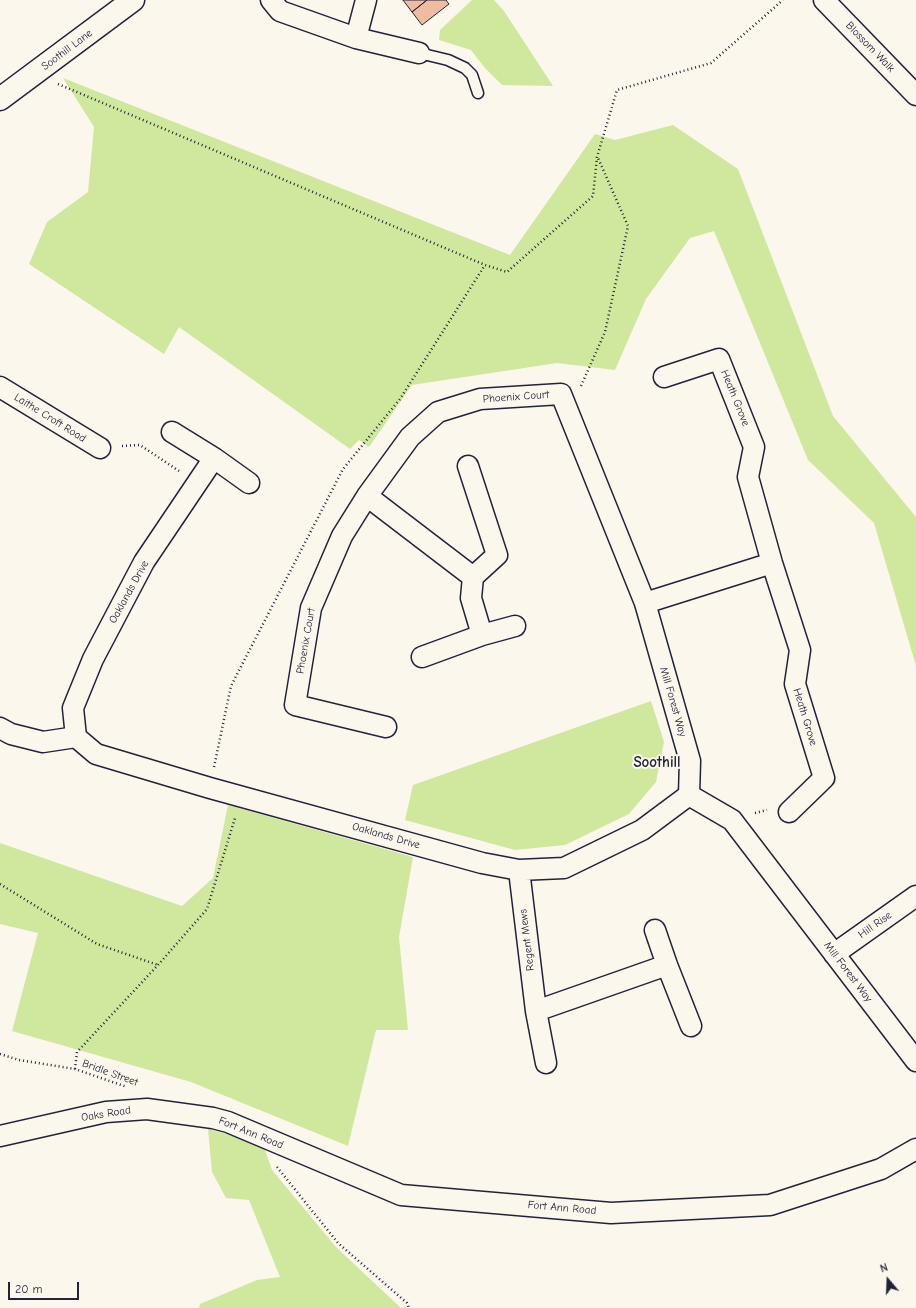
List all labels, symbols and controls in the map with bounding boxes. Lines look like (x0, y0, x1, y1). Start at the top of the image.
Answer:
street label: Blossom Walk (843, 19, 897, 75)
street label: Soothill Lane (39, 27, 95, 73)
street label: Heath Grove (718, 368, 752, 428)
street label: Phoenix Court (482, 388, 550, 406)
street label: Laithe Croft Road (12, 391, 88, 445)
street label: Oaklands Drive (106, 558, 152, 626)
street label: Phoenix Court (294, 607, 318, 675)
street label: Mill Forest Way (657, 665, 689, 739)
street label: Heath Grove (790, 687, 820, 747)
district label: Soothill (633, 754, 681, 772)
street label: Oaklands Drive (351, 820, 421, 852)
street label: Regent Mews (517, 908, 537, 972)
street label: Hill Rise (856, 909, 894, 941)
street label: Mill Forest Way (821, 939, 875, 1005)
street label: Bridle Street (80, 1057, 140, 1089)
street label: Oaks Road (80, 1104, 132, 1124)
street label: Fort Ann Road (217, 1114, 285, 1152)
street label: Fort Ann Road (527, 1198, 597, 1218)
north arrow (868, 1260, 908, 1300)
text: N (878, 1261, 889, 1275)
scale bar (10, 1274, 81, 1300)
text: 20 m (15, 1282, 43, 1296)

